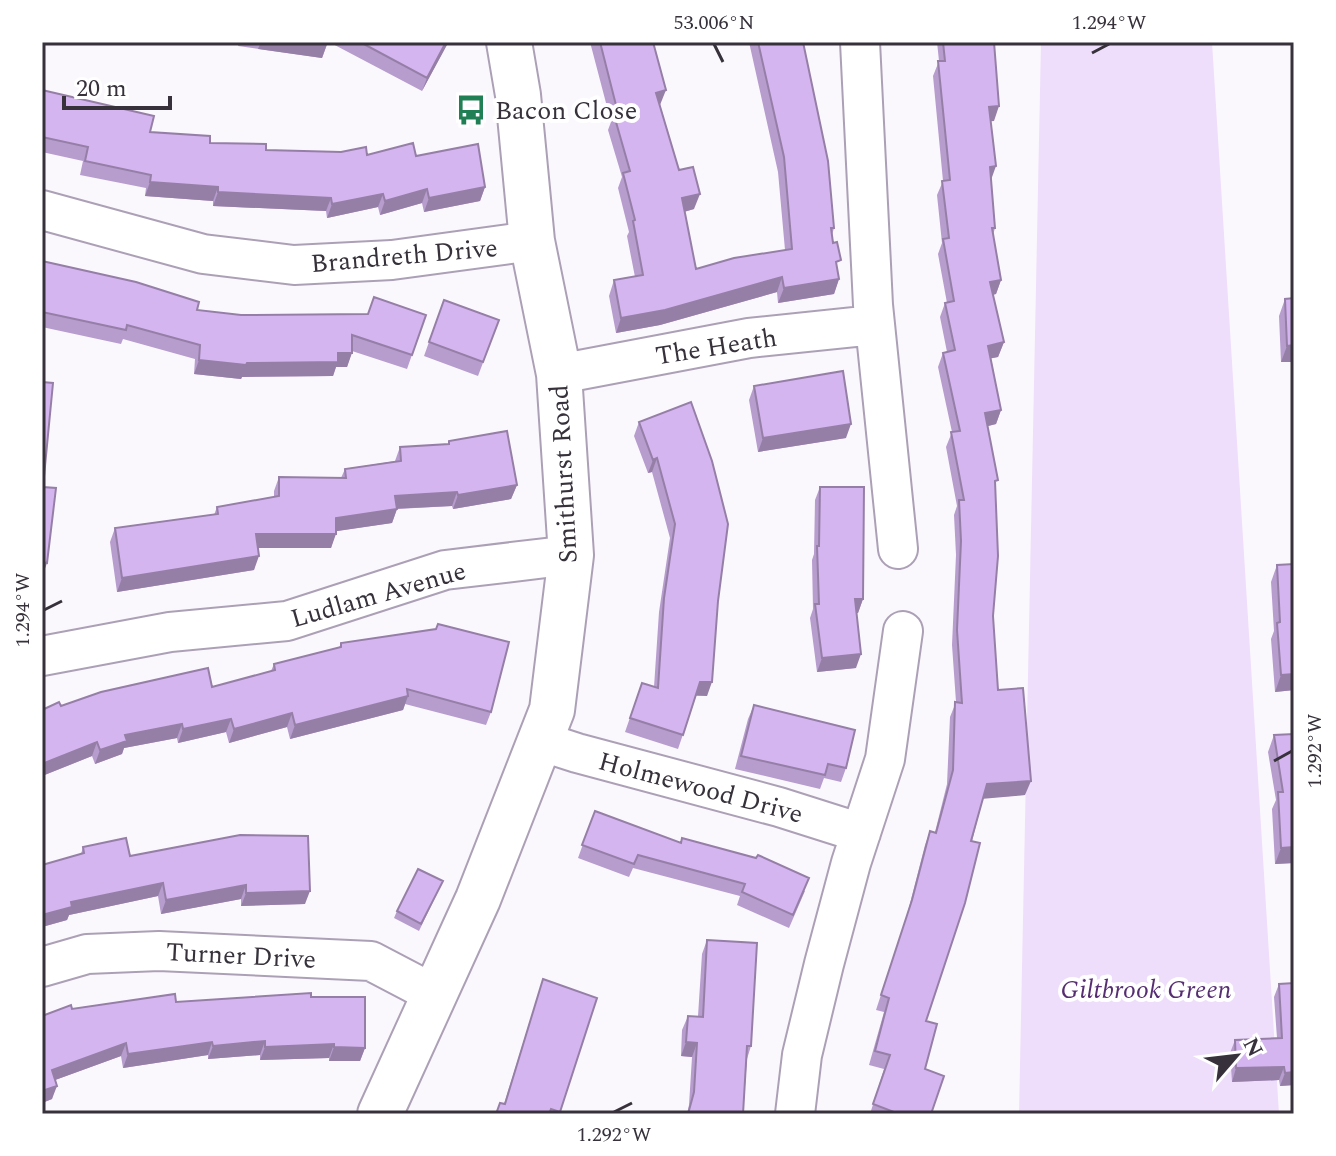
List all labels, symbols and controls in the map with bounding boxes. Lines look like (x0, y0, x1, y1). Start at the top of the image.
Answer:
text: 53.006°N (674, 8, 754, 38)
text: 1.294°W (1072, 8, 1147, 38)
scale bar (64, 60, 170, 110)
text: 20 m (76, 71, 127, 107)
place label: Bacon Close (495, 91, 637, 131)
bus stop icon: Bacon Close (454, 93, 488, 127)
street label: Brandreth Drive (309, 228, 499, 284)
street label: The Heath (652, 318, 780, 376)
street label: Smithurst Road (539, 384, 589, 564)
street label: Ludlam Avenue (286, 551, 471, 639)
text: 1.294°W (8, 572, 38, 647)
text: 1.292°W (1300, 713, 1330, 788)
street label: Holmewood Drive (594, 741, 807, 835)
street label: Turner Drive (165, 932, 317, 980)
park label: Giltbrook Green (1060, 970, 1232, 1010)
north arrow (1196, 1016, 1276, 1096)
text: N (1234, 1032, 1271, 1063)
text: 1.292°W (577, 1120, 652, 1150)

